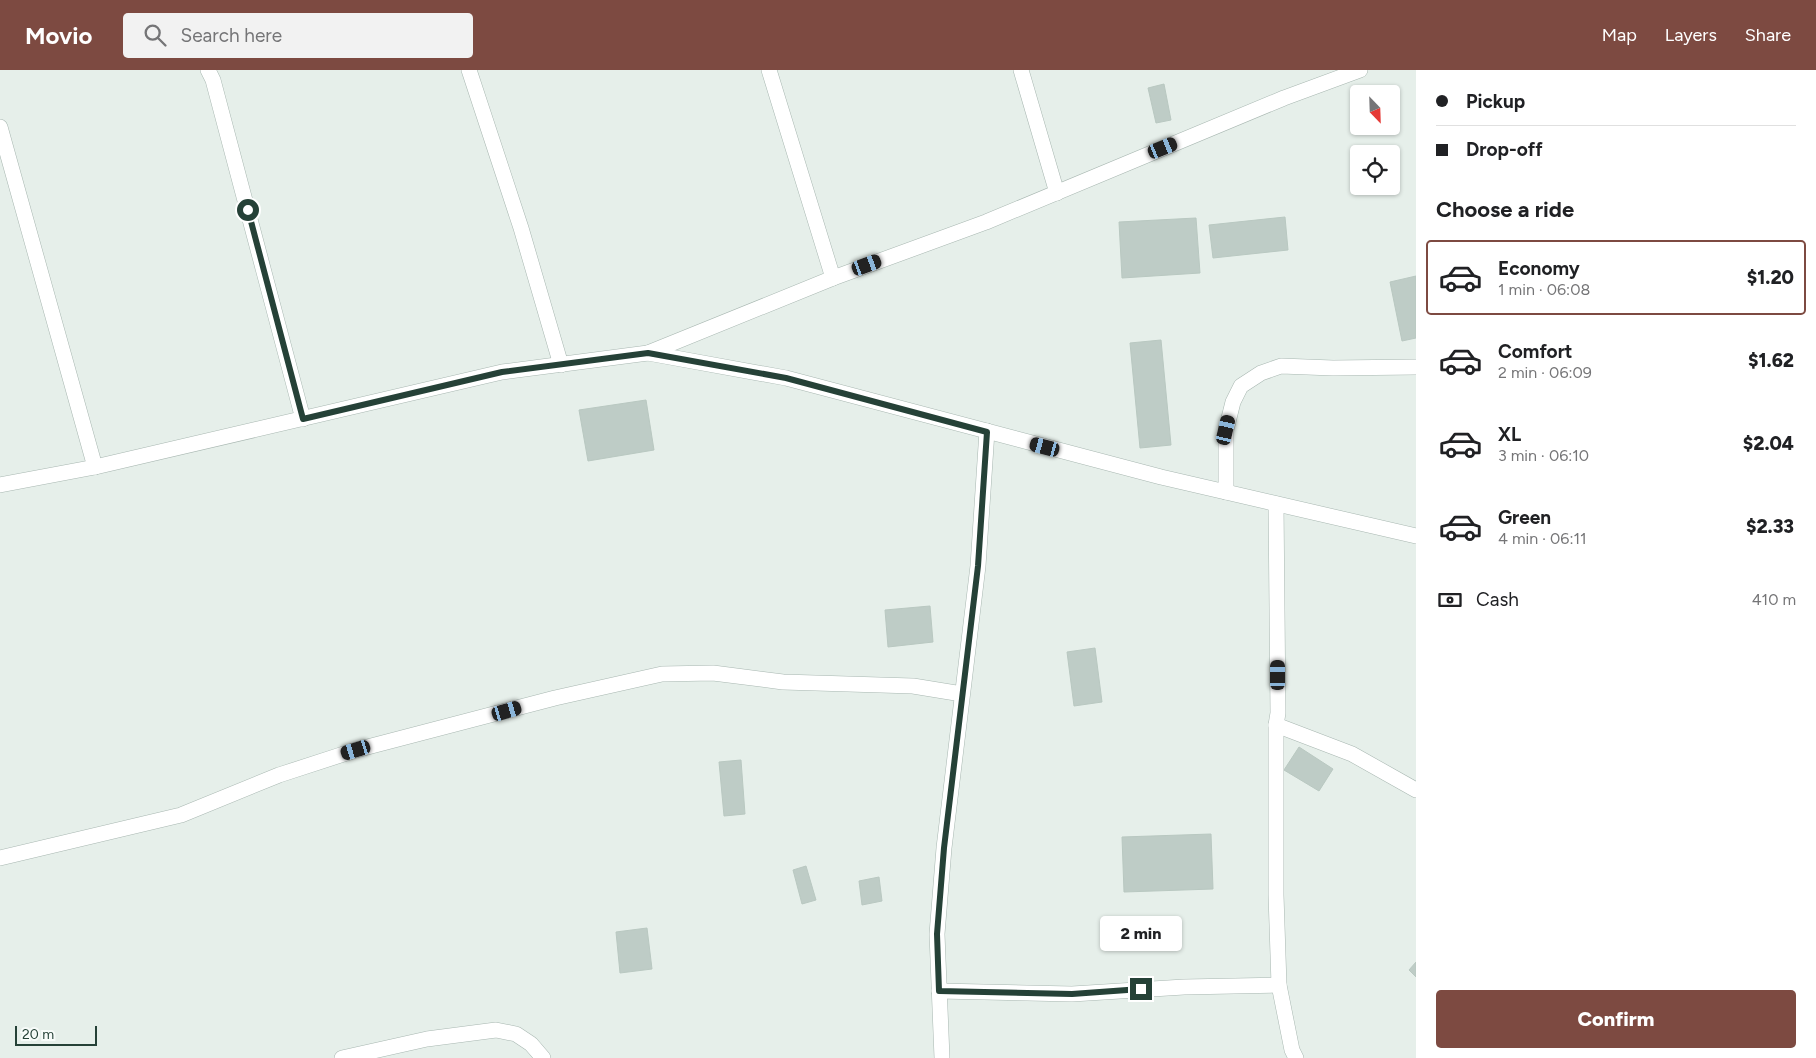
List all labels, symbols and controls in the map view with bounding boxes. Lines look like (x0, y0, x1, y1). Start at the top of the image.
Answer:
search box (123, 13, 473, 58)
text: Movio (25, 21, 93, 50)
icon: search (141, 21, 169, 49)
text: Search here (181, 24, 282, 47)
text: Map (1602, 24, 1637, 46)
text: Layers (1665, 24, 1717, 46)
text: Share (1745, 24, 1791, 46)
north arrow (1350, 85, 1400, 135)
map controls (1350, 85, 1400, 195)
text: Pickup (1466, 90, 1525, 113)
car (1146, 135, 1179, 161)
text: Drop-off (1466, 138, 1543, 161)
button: locate (1350, 145, 1400, 195)
text: Choose a ride (1436, 196, 1574, 223)
route start (237, 199, 259, 221)
car (850, 253, 883, 277)
icon: car (1438, 255, 1483, 300)
text: Economy (1498, 257, 1580, 280)
text: $1.20 (1747, 266, 1794, 289)
text: 1 min · 06:08 (1498, 280, 1590, 299)
icon: car (1438, 338, 1483, 383)
text: Comfort (1498, 340, 1573, 363)
text: $1.62 (1748, 349, 1794, 372)
text: 2 min · 06:09 (1498, 363, 1592, 382)
car (1215, 414, 1236, 446)
icon: car (1438, 421, 1483, 466)
text: XL (1498, 423, 1521, 446)
text: $2.04 (1743, 432, 1794, 455)
car (1028, 436, 1061, 458)
text: 3 min · 06:10 (1498, 446, 1589, 465)
icon: car (1438, 504, 1483, 549)
text: Green (1498, 506, 1551, 529)
text: $2.33 (1746, 515, 1794, 538)
text: 4 min · 06:11 (1498, 529, 1587, 548)
icon: cash (1436, 586, 1464, 614)
text: Cash (1476, 588, 1519, 611)
text: 410 m (1752, 590, 1796, 609)
car (1270, 660, 1285, 690)
car (490, 700, 523, 722)
car (339, 738, 372, 762)
callout: 2 min (1100, 916, 1182, 952)
text: 2 min (1121, 924, 1161, 943)
route end (1130, 978, 1152, 1000)
button: Confirm (1436, 990, 1796, 1048)
scale bar (15, 1023, 98, 1046)
text: 20 m (22, 1026, 54, 1043)

